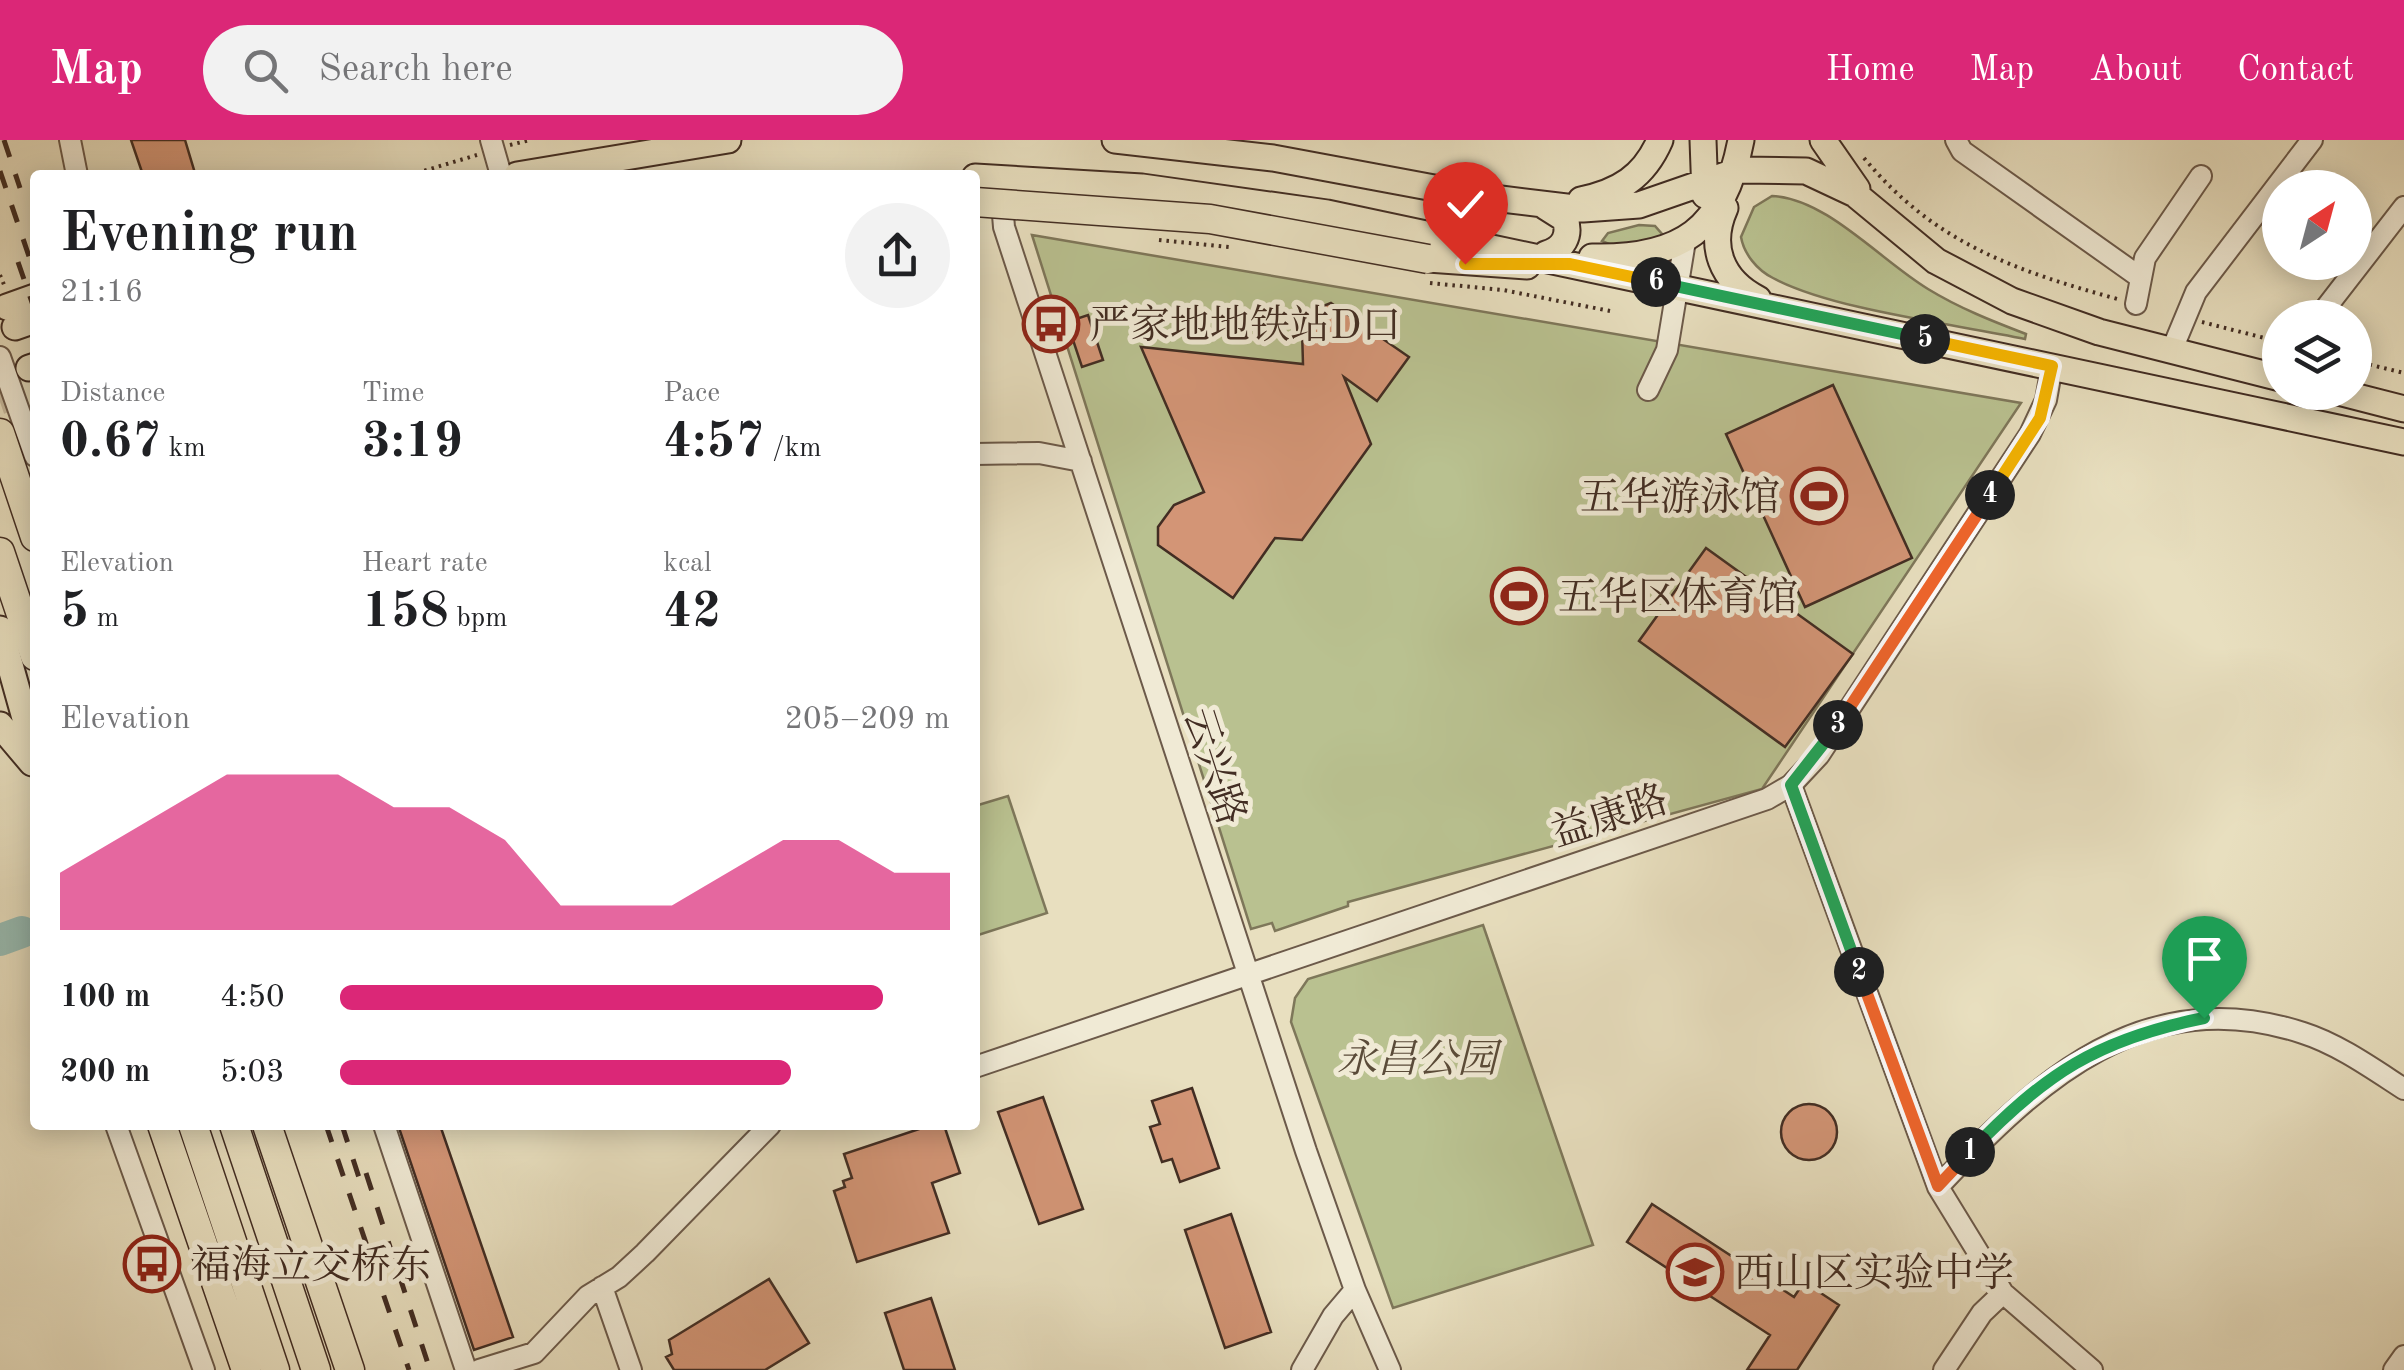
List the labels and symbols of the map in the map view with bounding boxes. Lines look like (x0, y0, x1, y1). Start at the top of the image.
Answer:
pin (1423, 162, 1508, 265)
north arrow (2262, 170, 2372, 280)
pin: 6 (1631, 257, 1681, 307)
bus stop icon: 严家地地铁站D口 (1021, 294, 1081, 354)
place label: 严家地地铁站D口 (1090, 304, 1401, 348)
pin: 5 (1900, 314, 1950, 364)
sports icon: 五华游泳馆 (1789, 466, 1849, 526)
pin: 4 (1965, 470, 2015, 520)
place label: 五华游泳馆 (1580, 476, 1780, 520)
sports icon: 五华区体育馆 (1489, 566, 1549, 626)
place label: 五华区体育馆 (1558, 576, 1798, 620)
pin: 3 (1813, 700, 1863, 750)
street label: 云兴路 (1175, 703, 1254, 830)
street label: 益康路 (1545, 776, 1673, 856)
pin (2162, 916, 2247, 1019)
pin: 2 (1834, 947, 1884, 997)
park label: 永昌公园 (1337, 1038, 1503, 1082)
pin: 1 (1945, 1127, 1995, 1177)
bus stop icon: 福海立交桥东 (122, 1234, 182, 1294)
school or university icon: 西山区实验中学 (1665, 1242, 1725, 1302)
place label: 福海立交桥东 (191, 1244, 431, 1288)
place label: 西山区实验中学 (1734, 1252, 2014, 1296)

